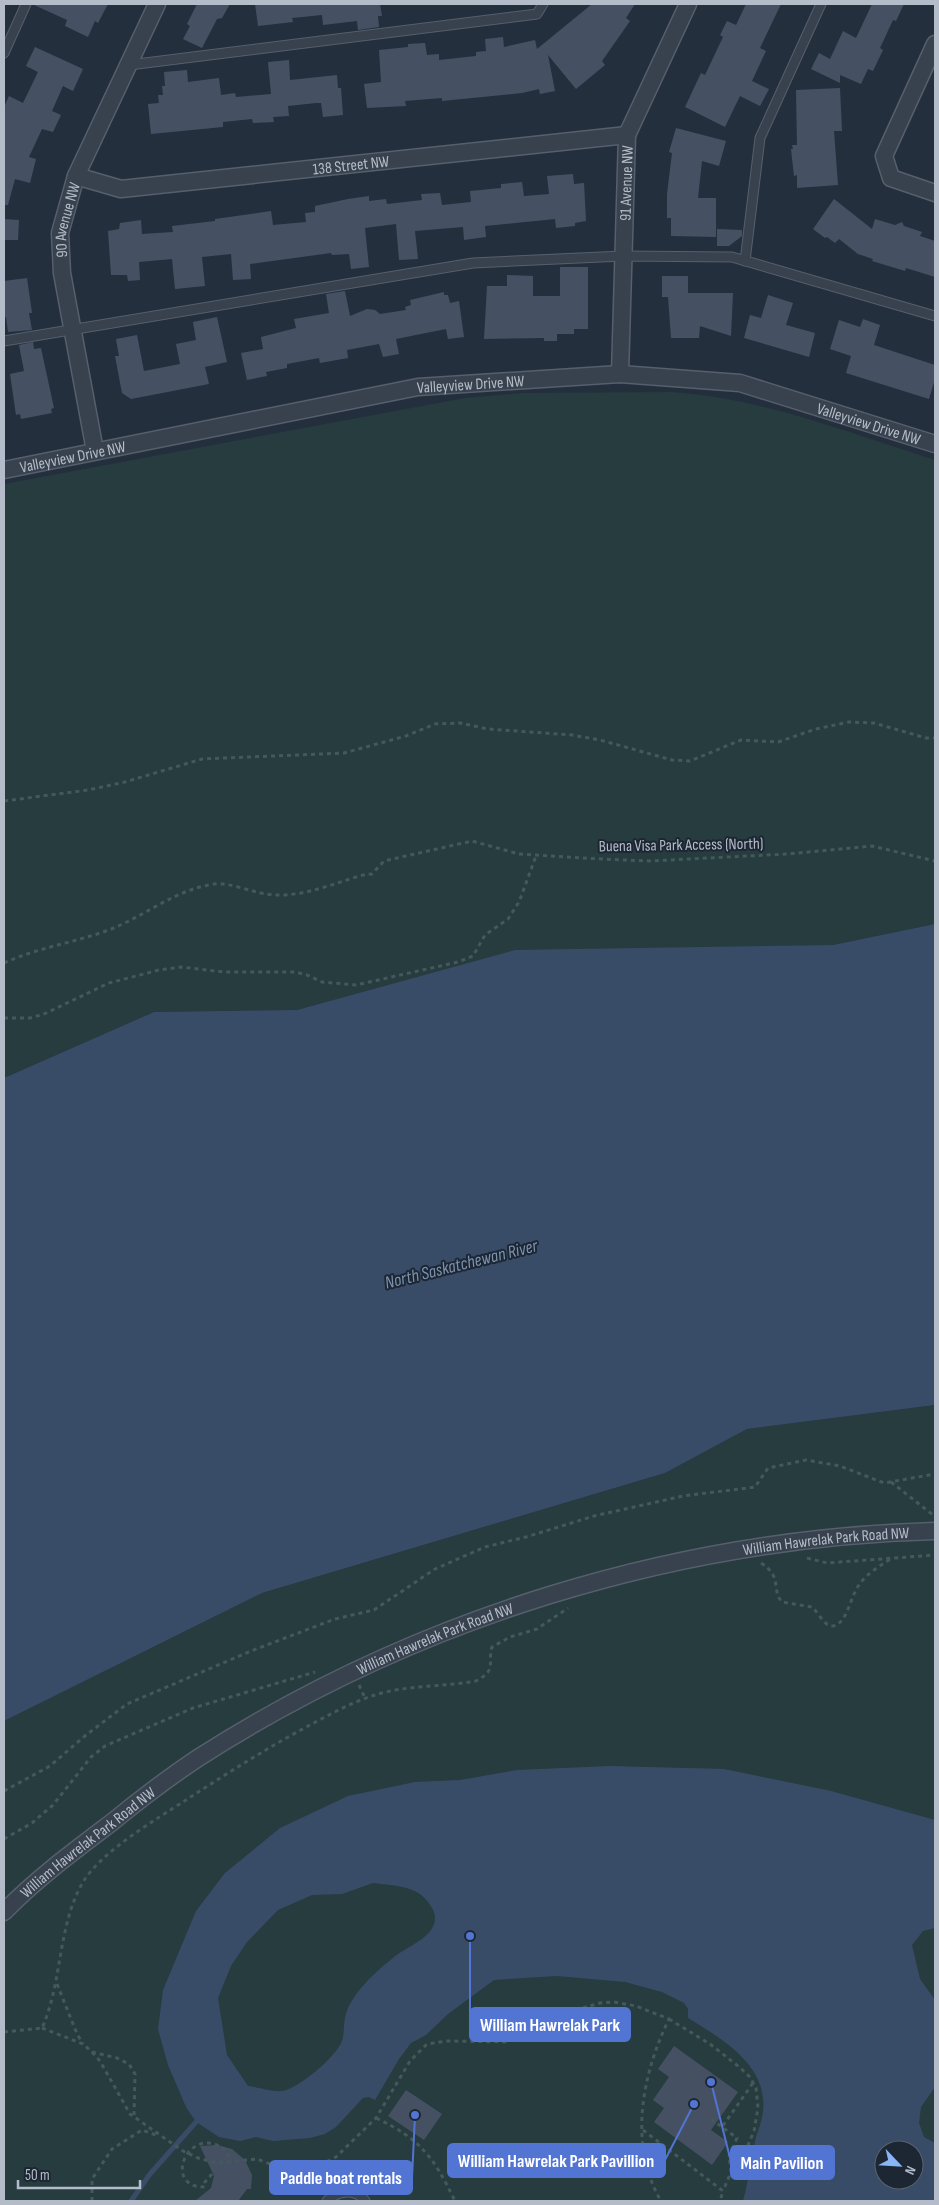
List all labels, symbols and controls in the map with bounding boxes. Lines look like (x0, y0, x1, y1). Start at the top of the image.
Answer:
street label: 91 Avenue NW (616, 145, 638, 221)
street label: 138 Street NW (312, 152, 391, 179)
street label: 90 Avenue NW (52, 180, 85, 258)
street label: Valleyview Drive NW (416, 372, 526, 398)
street label: Valleyview Drive NW (814, 400, 923, 450)
street label: Valleyview Drive NW (18, 438, 128, 478)
street label: Buena Visa Park Access (North) (599, 835, 763, 856)
water label: North Saskatchewan River (383, 1235, 541, 1294)
street label: William Hawrelak Park Road NW (742, 1524, 910, 1560)
street label: William Hawrelak Park Road NW (354, 1599, 517, 1680)
street label: William Hawrelak Park Road NW (17, 1783, 160, 1902)
callout: William Hawrelak Park (470, 2008, 630, 2041)
text: William Hawrelak Park (480, 2015, 620, 2036)
north arrow (874, 2140, 924, 2190)
callout: William Hawrelak Park Pavillion (448, 2144, 665, 2177)
callout: Main Pavilion (731, 2146, 834, 2179)
text: William Hawrelak Park Pavillion (458, 2151, 654, 2172)
text: Main Pavilion (741, 2153, 823, 2174)
scale bar (18, 2158, 140, 2190)
callout: Paddle boat rentals (270, 2161, 412, 2194)
text: N (901, 2163, 920, 2177)
text: 50 m (25, 2166, 50, 2185)
text: Paddle boat rentals (280, 2168, 402, 2189)

